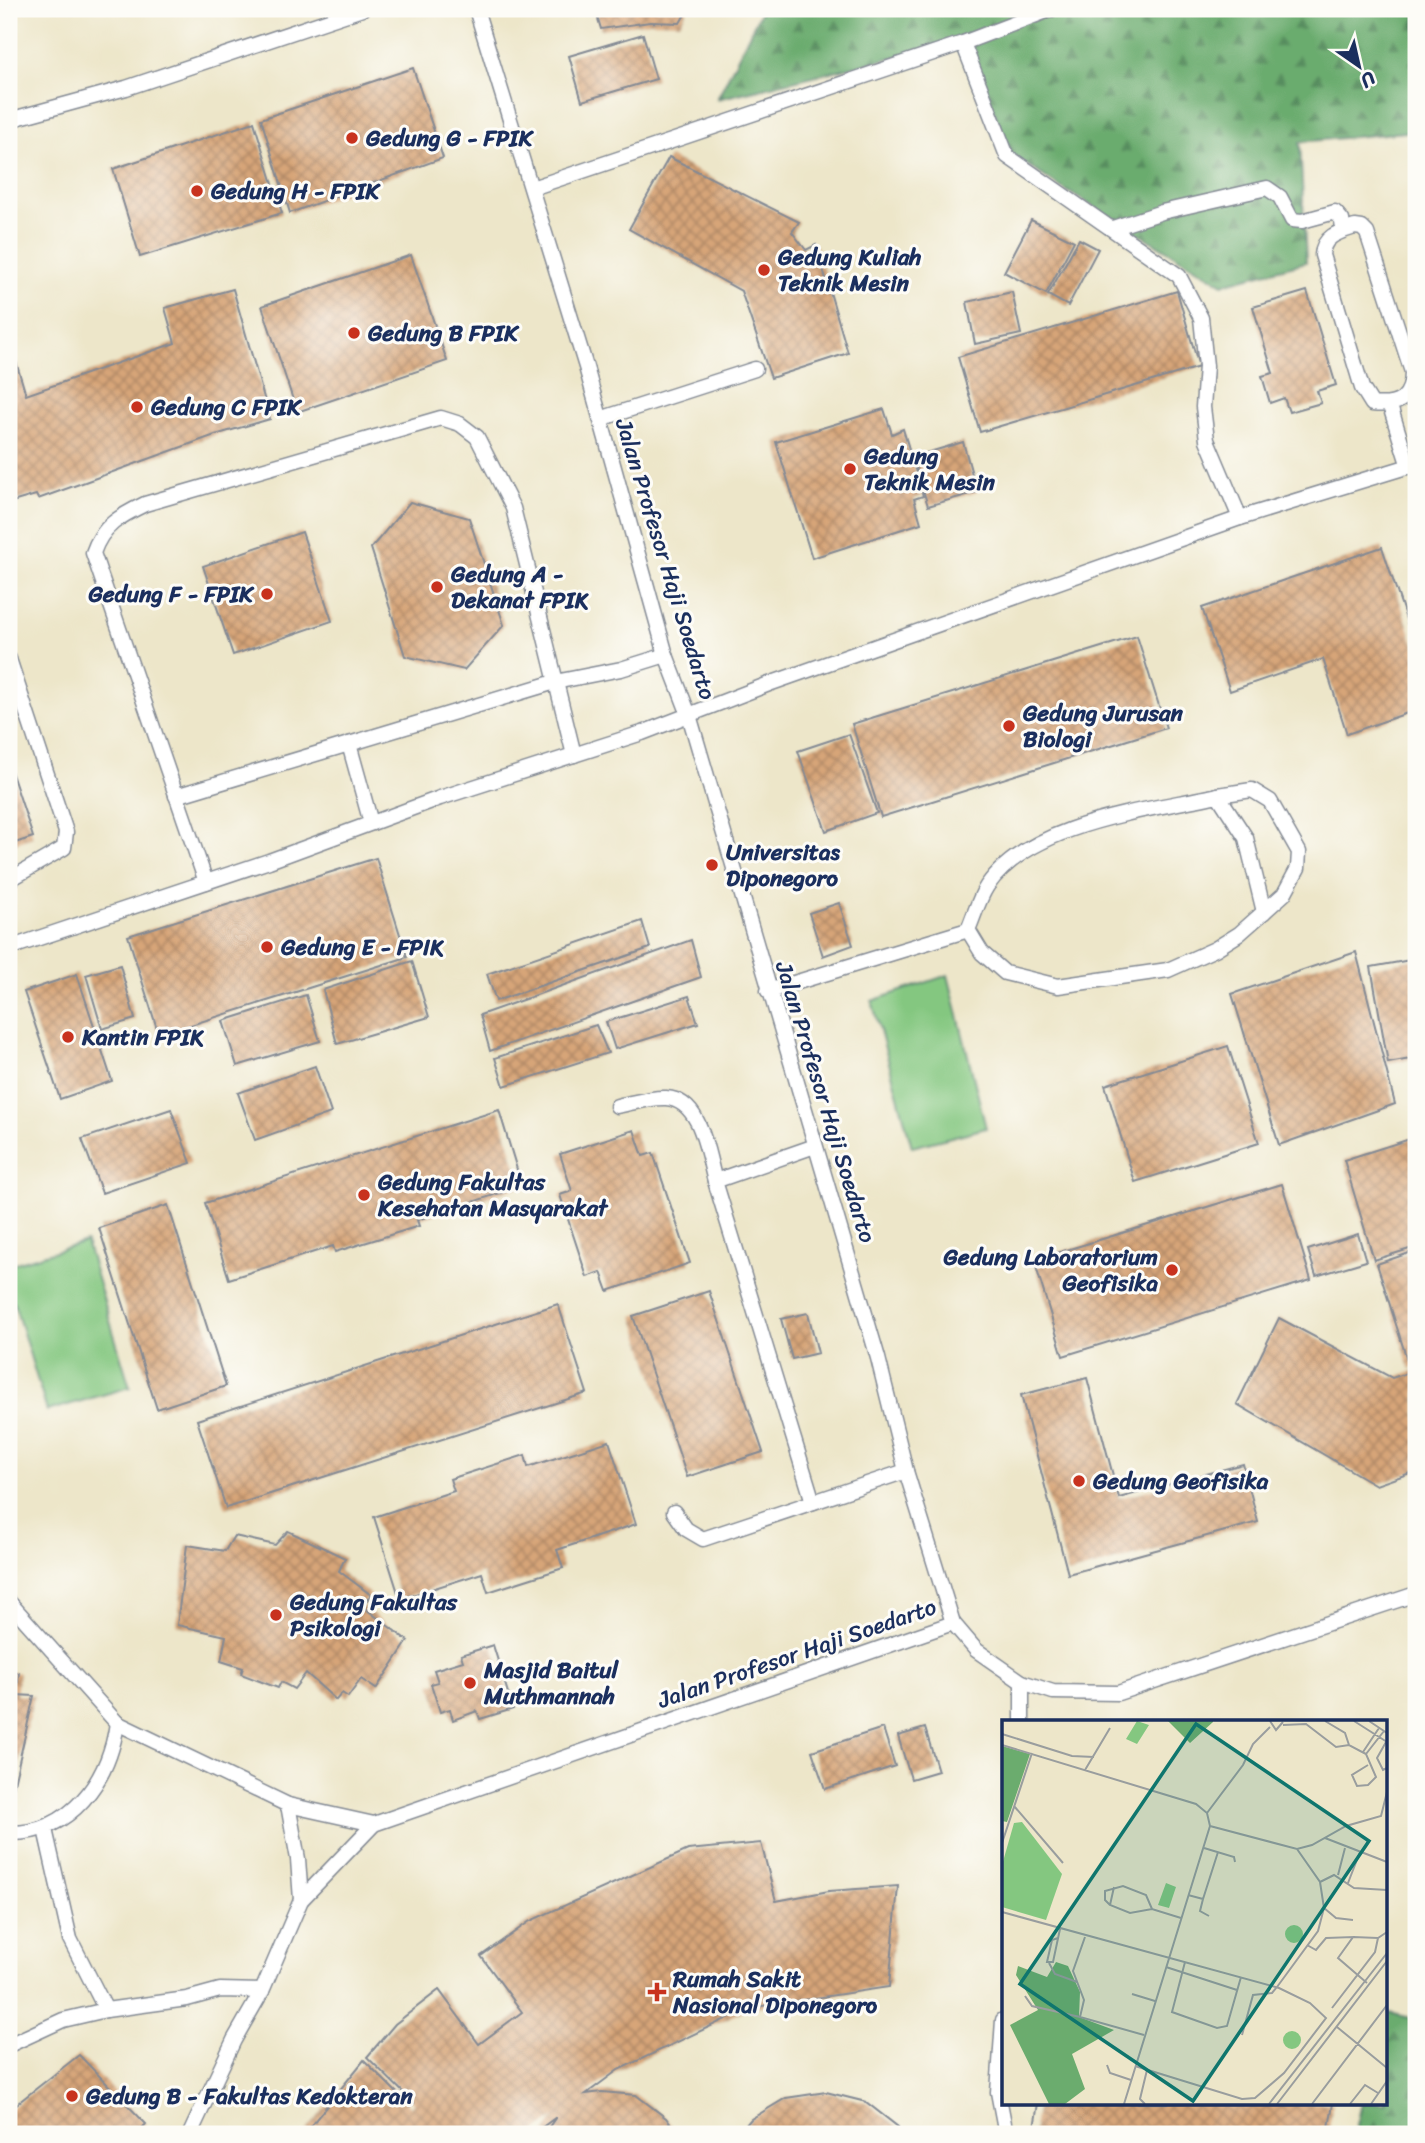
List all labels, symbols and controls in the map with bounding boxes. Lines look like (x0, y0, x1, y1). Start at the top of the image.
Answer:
north arrow (1324, 32, 1394, 102)
text: U (1353, 62, 1383, 98)
place label: Gedung G - FPIK (365, 118, 534, 159)
marker: Gedung G - FPIK (344, 130, 360, 146)
place label: Gedung H - FPIK (210, 171, 381, 212)
marker: Gedung H - FPIK (189, 183, 205, 199)
place label: Gedung Kuliah Teknik Mesin (777, 237, 921, 304)
marker: Gedung Kuliah Teknik Mesin (756, 262, 772, 278)
place label: Gedung B FPIK (367, 313, 520, 354)
marker: Gedung B FPIK (346, 325, 362, 341)
place label: Gedung C FPIK (150, 387, 303, 428)
marker: Gedung C FPIK (129, 399, 145, 415)
street label: Jalan Profesor Haji Soedarto (603, 412, 728, 705)
place label: Gedung Teknik Mesin (863, 436, 995, 503)
marker: Gedung Teknik Mesin (842, 461, 858, 477)
place label: Gedung A - Dekanat FPIK (450, 554, 590, 621)
place label: Gedung F - FPIK (87, 574, 255, 615)
marker: Gedung A - Dekanat FPIK (429, 579, 445, 595)
marker: Gedung F - FPIK (259, 586, 275, 602)
place label: Gedung Jurusan Biologi (1022, 693, 1184, 760)
marker: Gedung Jurusan Biologi (1001, 718, 1017, 734)
place label: Universitas Diponegoro (726, 832, 840, 899)
marker: Universitas Diponegoro (704, 857, 720, 873)
place label: Gedung E - FPIK (280, 927, 445, 968)
marker: Gedung E - FPIK (259, 939, 275, 955)
street label: Jalan Profesor Haji Soedarto (763, 955, 888, 1248)
place label: Kantin FPIK (81, 1017, 205, 1058)
marker: Kantin FPIK (60, 1029, 76, 1045)
place label: Gedung Fakultas Kesehatan Masyarakat (377, 1162, 609, 1229)
marker: Gedung Fakultas Kesehatan Masyarakat (356, 1187, 372, 1203)
place label: Gedung Laboratorium Geofisika (943, 1237, 1158, 1304)
marker: Gedung Laboratorium Geofisika (1164, 1262, 1180, 1278)
place label: Gedung Geofisika (1092, 1461, 1269, 1502)
marker: Gedung Geofisika (1071, 1473, 1087, 1489)
place label: Gedung Fakultas Psikologi (289, 1582, 459, 1649)
street label: Jalan Profesor Haji Soedarto (651, 1586, 942, 1721)
marker: Gedung Fakultas Psikologi (268, 1607, 284, 1623)
place label: Masjid Baitul Muthmannah (483, 1650, 620, 1717)
marker: Masjid Baitul Muthmannah (462, 1675, 478, 1691)
inset map (1002, 1720, 1386, 2104)
place label: Rumah Sakit Nasional Diponegoro (672, 1959, 878, 2026)
marker: Rumah Sakit Nasional Diponegoro (647, 1982, 667, 2002)
place label: Gedung B - Fakultas Kedokteran (85, 2076, 413, 2117)
marker: Gedung B - Fakultas Kedokteran (64, 2088, 80, 2104)

